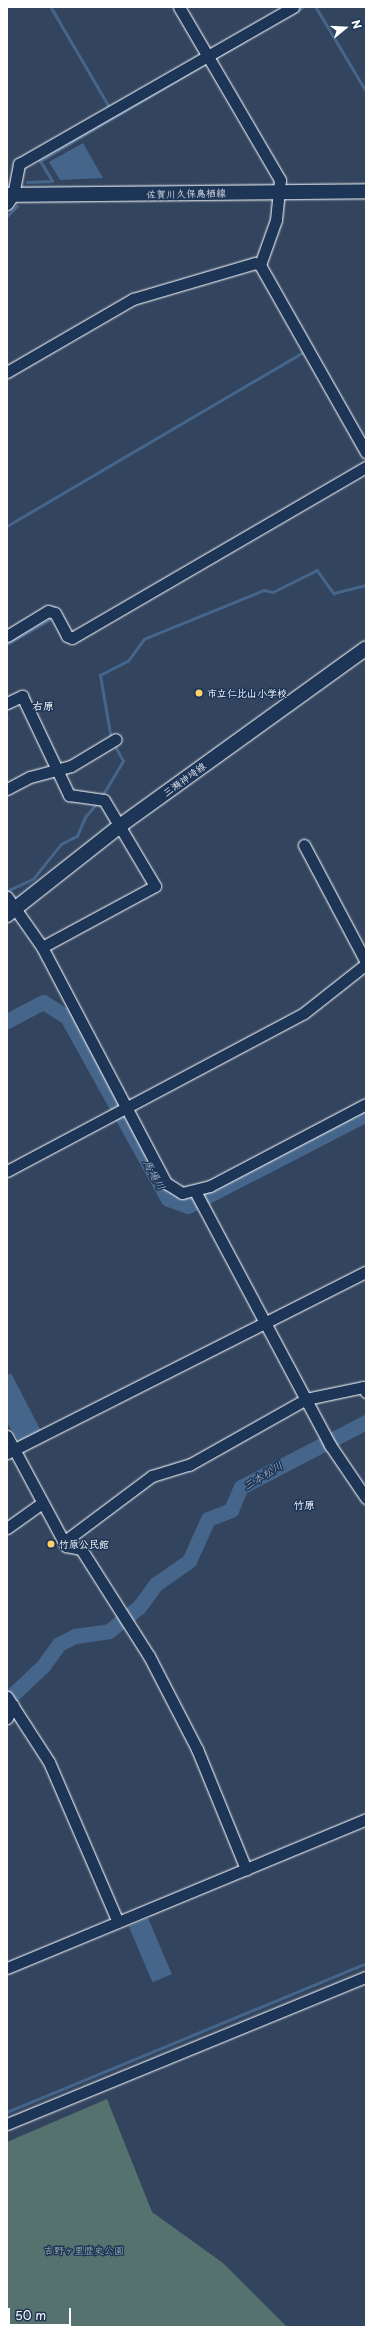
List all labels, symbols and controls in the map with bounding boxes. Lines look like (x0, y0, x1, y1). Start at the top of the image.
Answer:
north arrow (325, 8, 365, 48)
text: N (347, 17, 366, 31)
street label: 佐賀川久保鳥栖線 (146, 186, 226, 200)
place label: 市立仁比山小学校 (207, 687, 287, 699)
marker: 市立仁比山小学校 (194, 688, 204, 698)
district label: 右原 (32, 699, 54, 713)
street label: 三瀬神埼線 (160, 759, 208, 799)
water label: 馬場川 (140, 1157, 168, 1193)
water label: 三本松川 (241, 1459, 285, 1493)
district label: 竹原 (293, 1498, 315, 1512)
place label: 竹原公民館 (59, 1538, 109, 1550)
marker: 竹原公民館 (46, 1539, 56, 1549)
park label: 吉野ヶ里歴史公園 (44, 2244, 124, 2256)
scale bar (10, 2300, 73, 2326)
text: 50 m (15, 2306, 46, 2324)

